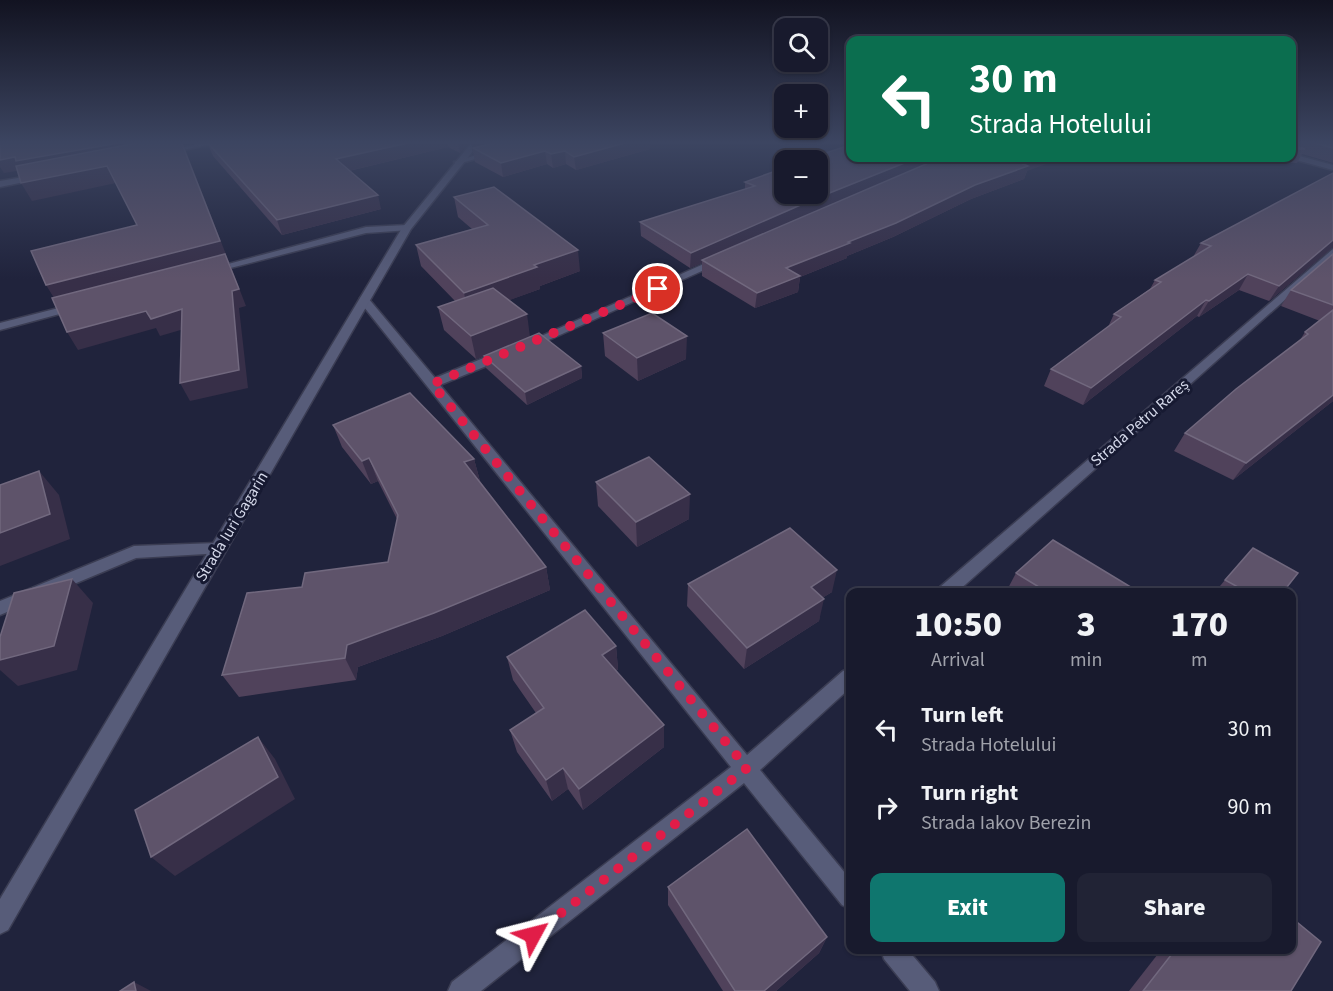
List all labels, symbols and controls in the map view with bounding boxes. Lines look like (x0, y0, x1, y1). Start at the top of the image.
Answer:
map controls (774, 18, 828, 204)
button: search (774, 18, 828, 72)
text: 30 m (969, 49, 1058, 109)
icon: left (870, 60, 948, 138)
button: + (774, 84, 828, 138)
text: Strada Hotelului (969, 105, 1152, 144)
button: − (774, 150, 828, 204)
pin (632, 263, 683, 314)
icon: arrive (641, 272, 674, 305)
street label: Strada Petru Rareș (1086, 374, 1194, 472)
street label: Strada Iuri Gagarin (190, 467, 273, 586)
text: 10:50 (914, 599, 1002, 650)
text: 3 (1077, 599, 1096, 650)
text: 170 (1170, 599, 1228, 650)
text: Arrival (931, 646, 985, 674)
text: min (1070, 646, 1102, 674)
text: m (1191, 646, 1207, 674)
text: Turn left (921, 699, 1003, 731)
icon: left (870, 713, 903, 746)
text: 30 m (1227, 713, 1272, 745)
text: Strada Hotelului (921, 731, 1057, 759)
text: Turn right (921, 777, 1018, 809)
icon: right (870, 791, 903, 824)
text: 90 m (1227, 791, 1272, 823)
text: Strada Iakov Berezin (921, 809, 1091, 837)
button: Exit (870, 873, 1065, 942)
button: Share (1077, 873, 1272, 942)
position arrow (501, 903, 565, 967)

